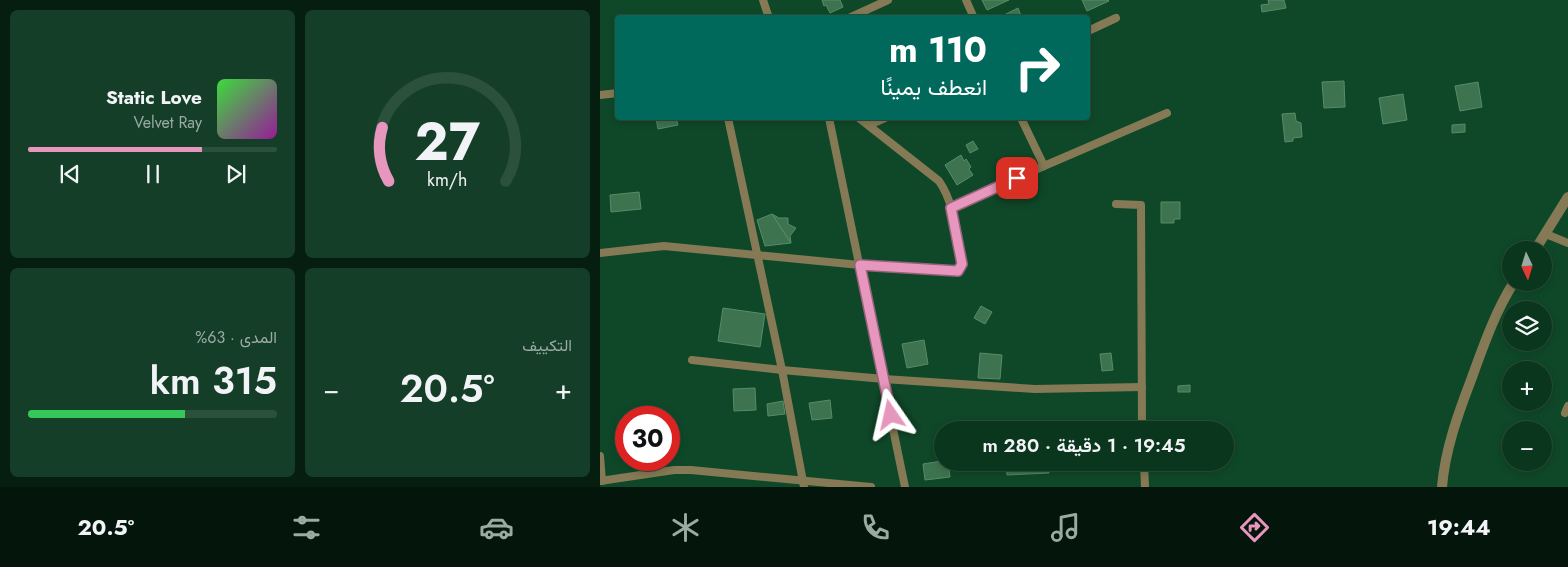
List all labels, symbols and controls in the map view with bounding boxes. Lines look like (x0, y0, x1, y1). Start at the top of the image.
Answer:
text: 110 m (889, 25, 987, 75)
icon: right (1005, 35, 1070, 100)
text: انعطف يمينًا (881, 71, 987, 103)
text: Static Love (106, 84, 202, 111)
text: 27 (415, 104, 481, 180)
text: Velvet Ray (134, 111, 202, 134)
pin (996, 157, 1038, 199)
icon: previous (56, 160, 84, 188)
icon: pause (139, 160, 167, 188)
icon: next (222, 160, 250, 188)
icon: arrive (1003, 164, 1031, 192)
text: km/h (427, 167, 468, 193)
north arrow (1502, 241, 1552, 291)
map controls (1502, 241, 1552, 471)
button: layers (1502, 301, 1552, 351)
text: المدى · 63% (195, 326, 277, 349)
text: التكييف (522, 334, 572, 357)
text: 315 km (150, 353, 277, 408)
text: 20.5° (400, 361, 495, 416)
button: + (1502, 361, 1552, 411)
text: − (323, 369, 340, 410)
text: + (555, 369, 572, 410)
position arrow (864, 388, 916, 440)
speed limit sign: 30 (615, 406, 680, 471)
button: − (1502, 421, 1552, 471)
text: 19:45 · 1 دقيقة · 280 m (983, 432, 1185, 459)
icon: filters (289, 510, 324, 545)
icon: car (479, 510, 514, 545)
icon: climate (668, 510, 703, 545)
icon: phone (858, 510, 893, 545)
icon: music (1048, 510, 1083, 545)
icon: directions (1237, 510, 1272, 545)
text: 20.5° (77, 511, 134, 543)
text: 19:44 (1427, 511, 1491, 543)

